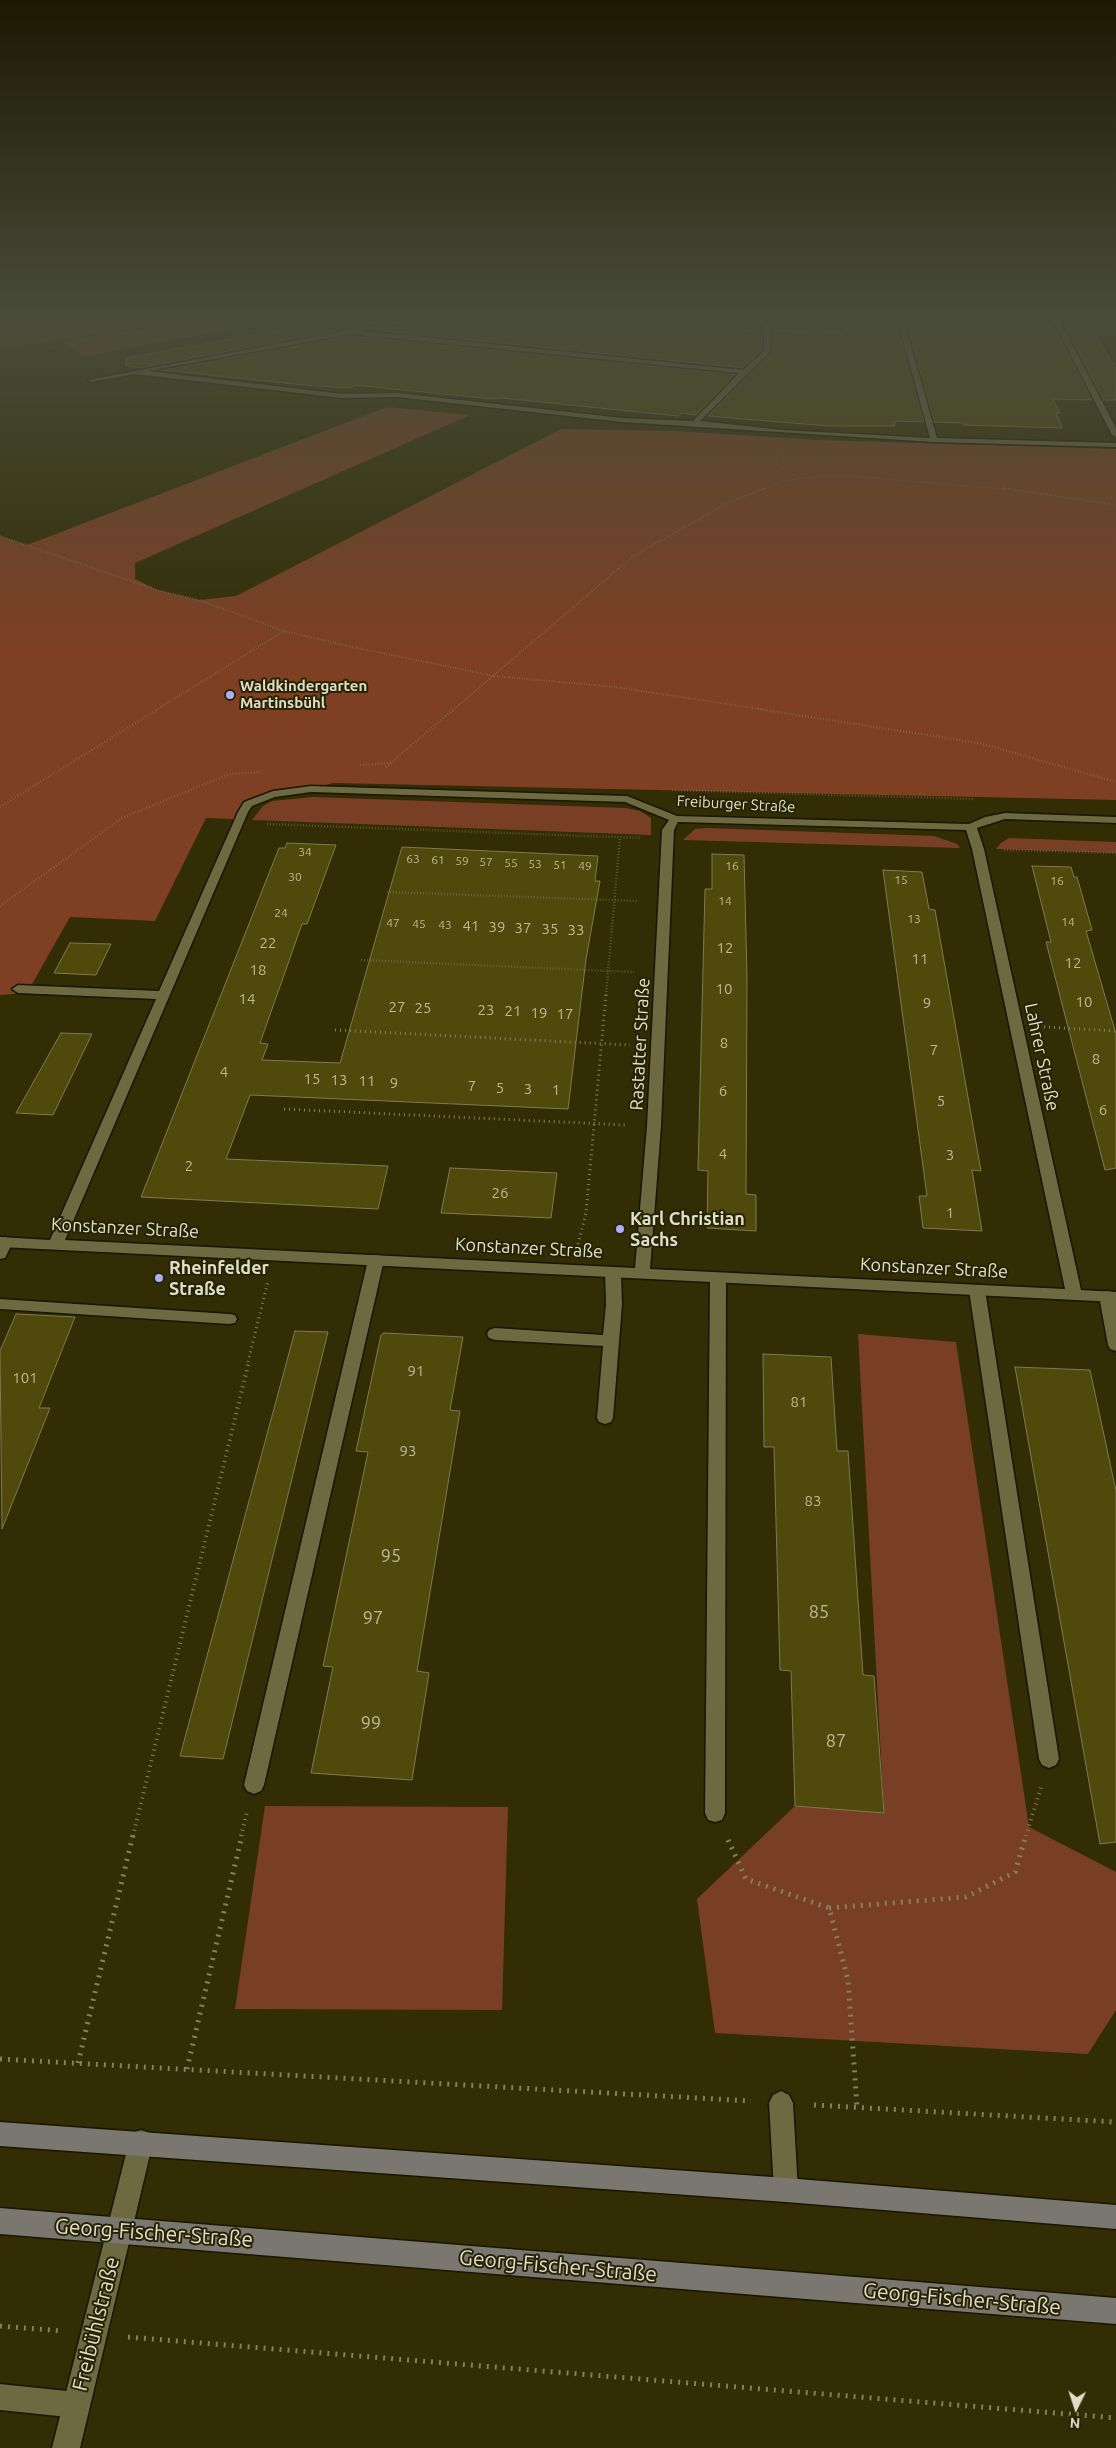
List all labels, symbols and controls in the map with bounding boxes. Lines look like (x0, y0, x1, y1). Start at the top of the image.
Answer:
place label: Waldkindergarten Martinsbühl (240, 677, 367, 712)
marker: Waldkindergarten Martinsbühl (224, 689, 236, 701)
street label: Freiburger Straße (676, 792, 796, 816)
house number: 34 (298, 845, 312, 859)
house number: 63 (406, 852, 420, 866)
house number: 61 (431, 853, 445, 867)
house number: 59 (455, 854, 469, 868)
house number: 57 (479, 855, 493, 869)
house number: 55 (504, 856, 518, 870)
house number: 53 (528, 857, 542, 871)
house number: 51 (553, 858, 567, 872)
house number: 49 (578, 859, 592, 873)
house number: 16 (725, 859, 739, 873)
house number: 30 (288, 870, 302, 884)
house number: 15 (894, 873, 908, 887)
house number: 16 (1050, 874, 1064, 888)
house number: 14 (718, 894, 732, 908)
house number: 24 (274, 906, 288, 920)
house number: 13 (907, 912, 921, 926)
house number: 14 (1061, 915, 1075, 929)
house number: 47 (386, 916, 400, 930)
house number: 45 (412, 917, 426, 931)
house number: 41 (463, 917, 479, 935)
house number: 43 (438, 918, 452, 932)
house number: 39 (489, 918, 505, 936)
house number: 37 (515, 919, 531, 937)
house number: 35 (542, 920, 558, 938)
house number: 33 (568, 921, 584, 939)
house number: 22 (260, 934, 276, 952)
house number: 12 (717, 939, 733, 957)
house number: 11 (912, 950, 928, 968)
house number: 12 (1065, 954, 1081, 972)
house number: 18 (250, 961, 266, 979)
street label: Rastatter Straße (626, 977, 654, 1111)
house number: 10 (716, 980, 732, 998)
house number: 14 (239, 990, 255, 1008)
house number: 10 (1076, 993, 1092, 1011)
house number: 9 (923, 994, 931, 1012)
house number: 27 (389, 998, 405, 1016)
house number: 25 (415, 999, 431, 1017)
house number: 23 (478, 1001, 494, 1019)
street label: Lahrer Straße (1020, 1001, 1064, 1113)
house number: 21 (505, 1002, 521, 1020)
house number: 19 (531, 1004, 547, 1022)
house number: 17 (557, 1005, 573, 1023)
house number: 8 (720, 1034, 728, 1052)
house number: 7 (930, 1041, 938, 1059)
house number: 8 (1092, 1050, 1100, 1068)
house number: 4 (220, 1063, 228, 1081)
house number: 15 (304, 1070, 320, 1088)
house number: 13 (331, 1071, 347, 1089)
house number: 11 (359, 1072, 375, 1090)
house number: 9 (390, 1074, 398, 1092)
house number: 7 (468, 1077, 476, 1095)
house number: 5 (496, 1079, 504, 1097)
house number: 3 (524, 1080, 532, 1098)
house number: 1 (552, 1081, 560, 1099)
house number: 6 (719, 1082, 727, 1100)
house number: 5 (937, 1092, 945, 1110)
house number: 6 (1099, 1101, 1107, 1119)
house number: 4 (719, 1145, 727, 1163)
house number: 3 (946, 1146, 954, 1164)
house number: 2 (185, 1157, 193, 1175)
house number: 26 (492, 1184, 508, 1202)
house number: 1 (946, 1204, 954, 1222)
place label: Karl Christian Sachs (630, 1208, 745, 1250)
street label: Konstanzer Straße (50, 1213, 200, 1243)
marker: Karl Christian Sachs (614, 1223, 626, 1235)
street label: Konstanzer Straße (454, 1233, 604, 1263)
street label: Konstanzer Straße (859, 1253, 1009, 1283)
place label: Rheinfelder Straße (169, 1257, 269, 1300)
marker: Rheinfelder Straße (153, 1272, 165, 1284)
house number: 91 (408, 1362, 424, 1380)
house number: 101 (12, 1369, 38, 1387)
house number: 81 (791, 1393, 807, 1411)
house number: 93 (400, 1442, 416, 1460)
house number: 83 (805, 1492, 821, 1510)
house number: 95 (381, 1545, 401, 1567)
house number: 85 (809, 1601, 829, 1623)
house number: 97 (363, 1607, 383, 1629)
house number: 99 (361, 1712, 381, 1734)
house number: 87 (826, 1730, 846, 1752)
street label: Georg-Fischer-Straße (54, 2214, 254, 2252)
street label: Georg-Fischer-Straße (458, 2245, 658, 2287)
street label: Freibühlstraße (67, 2254, 125, 2394)
street label: Georg-Fischer-Straße (862, 2278, 1062, 2320)
north arrow (1051, 2383, 1101, 2433)
text: N (1069, 2415, 1081, 2431)

